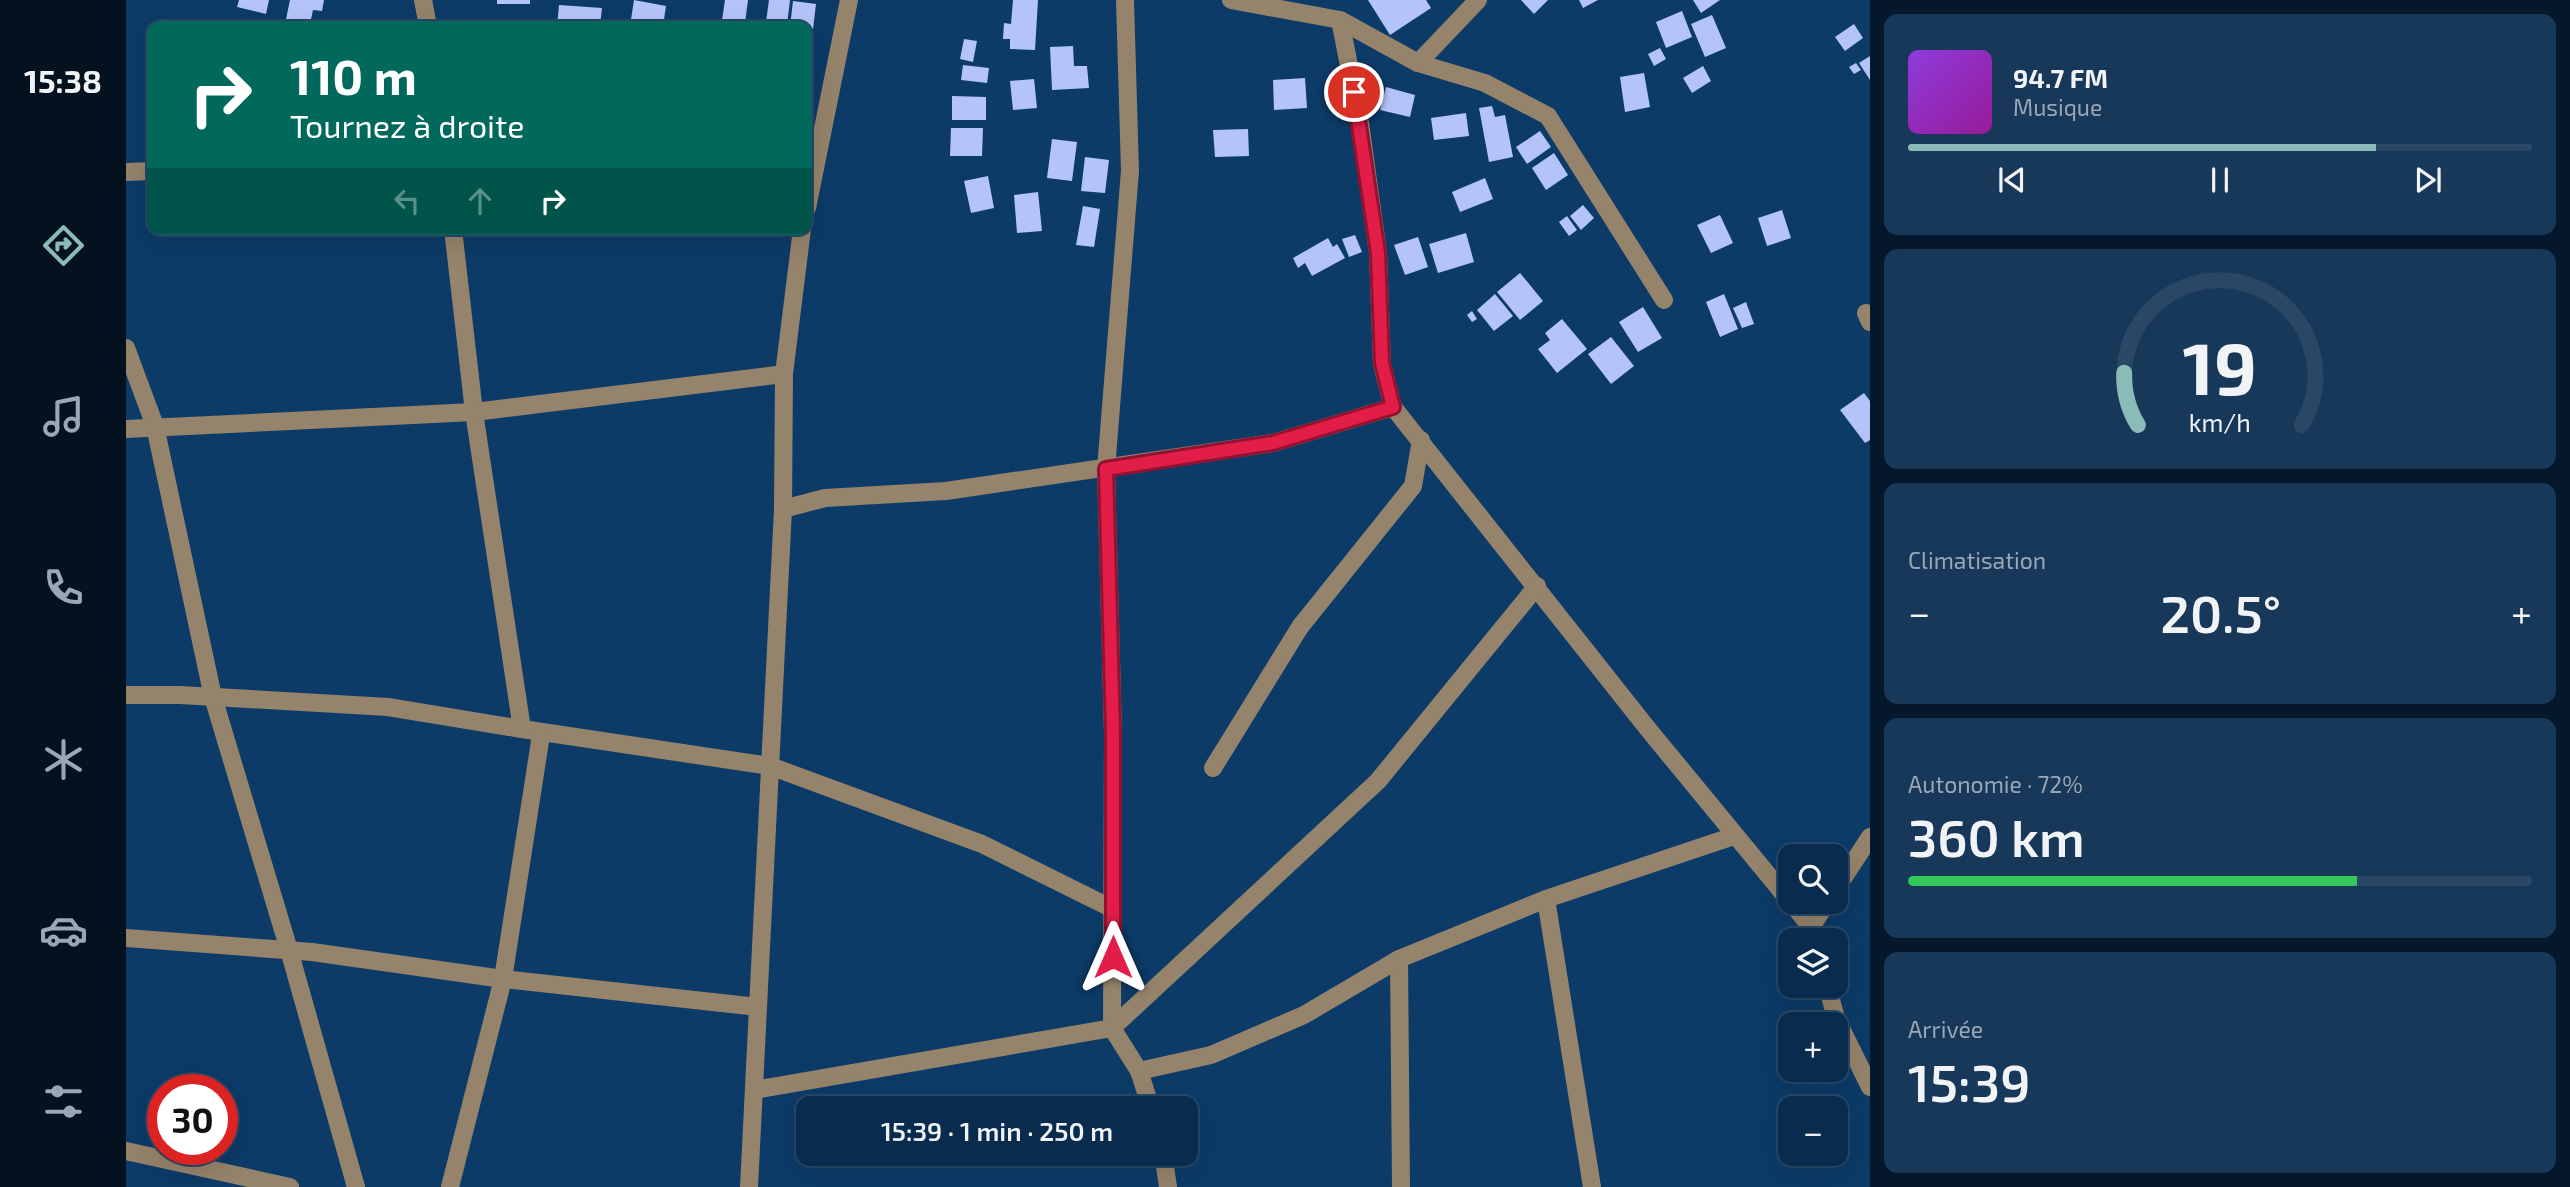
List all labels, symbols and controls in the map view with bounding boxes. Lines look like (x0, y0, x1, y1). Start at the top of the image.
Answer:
text: 110 m (290, 46, 417, 105)
icon: right (175, 49, 266, 140)
text: 15:38 (24, 61, 102, 99)
pin (1324, 62, 1384, 122)
text: 94.7 FM (2013, 62, 2108, 93)
icon: arrive (1335, 73, 1373, 111)
text: Musique (2013, 93, 2102, 121)
text: Tournez à droite (290, 106, 524, 144)
icon: previous (1993, 161, 2031, 199)
icon: pause (2201, 161, 2239, 199)
icon: next (2409, 161, 2447, 199)
icon: left (388, 182, 426, 220)
icon: ahead (461, 182, 499, 220)
icon: right (534, 182, 572, 220)
icon: directions (39, 221, 88, 270)
text: 19 (2183, 322, 2257, 410)
icon: music (39, 392, 88, 441)
text: km/h (2189, 407, 2251, 437)
text: Climatisation (1908, 546, 2046, 574)
icon: phone (39, 563, 88, 612)
text: 20.5° (2160, 581, 2281, 643)
text: − (1908, 589, 1930, 635)
text: + (2511, 589, 2532, 635)
icon: climate (39, 735, 88, 784)
text: Autonomie · 72% (1908, 770, 2083, 798)
text: 360 km (1908, 805, 2085, 867)
map controls (1778, 844, 1848, 1166)
button: search (1778, 844, 1848, 914)
icon: car (39, 906, 88, 955)
position arrow (1076, 920, 1150, 994)
button: layers (1778, 928, 1848, 998)
button: + (1778, 1012, 1848, 1082)
text: Arrivée (1908, 1015, 1983, 1043)
text: 15:39 (1908, 1050, 2030, 1112)
speed limit sign: 30 (147, 1074, 238, 1165)
icon: filters (39, 1077, 88, 1126)
button: − (1778, 1096, 1848, 1166)
text: 15:39 · 1 min · 250 m (881, 1115, 1113, 1146)

